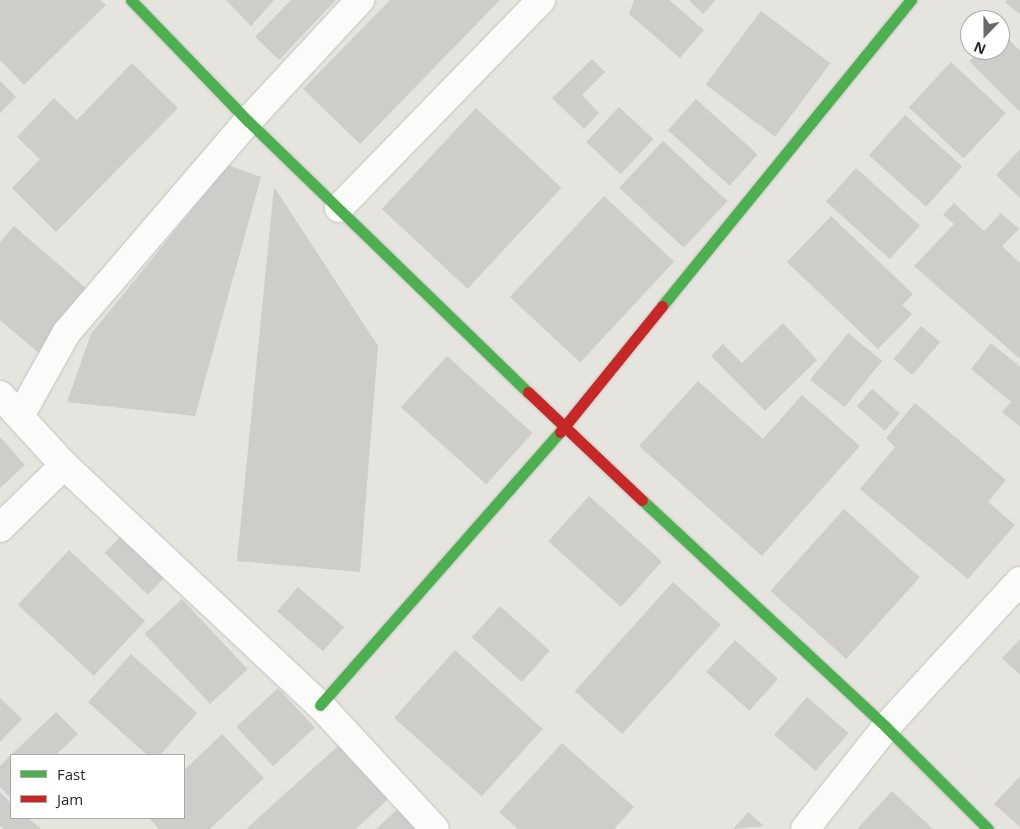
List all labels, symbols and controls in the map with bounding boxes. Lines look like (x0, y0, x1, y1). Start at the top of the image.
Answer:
north arrow (960, 10, 1010, 60)
text: N (971, 38, 988, 59)
legend (10, 754, 185, 819)
text: Fast (57, 764, 86, 784)
text: Jam (57, 789, 83, 809)

